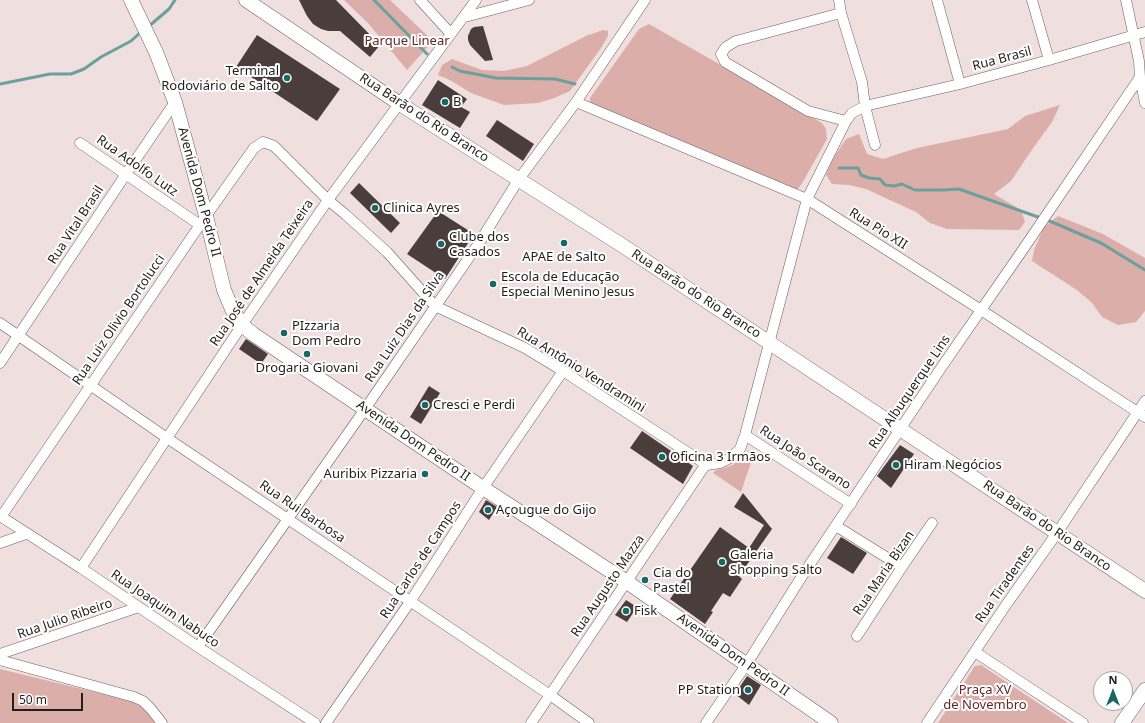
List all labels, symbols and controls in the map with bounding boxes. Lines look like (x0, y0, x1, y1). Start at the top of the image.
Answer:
park label: Parque Linear (364, 33, 450, 49)
street label: Rua Brasil (971, 44, 1033, 74)
place label: Terminal Rodoviário de Salto (161, 63, 279, 94)
street label: Rua Barão do Rio Branco (356, 70, 492, 166)
marker: Terminal Rodoviário de Salto (282, 73, 292, 83)
place label: B (453, 94, 461, 110)
marker: B (440, 97, 450, 107)
street label: Avenida Dom Pedro II (174, 125, 224, 259)
street label: Rua Adolfo Lutz (93, 132, 181, 200)
street label: Rua Vital Brasil (45, 183, 107, 267)
street label: Rua José de Almeida Teixeira (207, 197, 317, 349)
place label: Clinica Ayres (383, 200, 460, 216)
marker: Clinica Ayres (370, 203, 380, 213)
street label: Rua Pio XII (846, 205, 910, 253)
place label: Clube dos Casados (449, 229, 509, 260)
marker: APAE de Salto (559, 238, 569, 248)
marker: Clube dos Casados (436, 239, 446, 249)
street label: Rua Barão do Rio Branco (628, 246, 764, 342)
place label: APAE de Salto (522, 249, 606, 265)
street label: Rua Luiz Olivio Bortolucci (69, 252, 169, 388)
street label: Rua Luiz Dias da Silva (362, 268, 448, 386)
place label: Escola de Educação Especial Menino Jesus (501, 269, 635, 300)
marker: Escola de Educação Especial Menino Jesus (488, 279, 498, 289)
place label: PIzzaria Dom Pedro (292, 318, 361, 349)
street label: Rua Antônio Vendramini (514, 324, 648, 416)
marker: PIzzaria Dom Pedro (279, 328, 289, 338)
street label: Rua Albuquerque Lins (866, 332, 954, 452)
marker: Drogaria Giovani (302, 349, 312, 359)
place label: Drogaria Giovani (256, 360, 358, 376)
street label: Avenida Dom Pedro II (353, 397, 473, 485)
place label: Cresci e Perdi (433, 397, 515, 413)
marker: Cresci e Perdi (420, 400, 430, 410)
street label: Rua João Scarano (756, 423, 854, 493)
place label: Oficina 3 Irmãos (670, 449, 770, 465)
marker: Oficina 3 Irmãos (657, 452, 667, 462)
place label: Hiram Negócios (904, 457, 1002, 473)
marker: Hiram Negócios (891, 460, 901, 470)
place label: Auribix Pizzaria (324, 466, 417, 482)
marker: Auribix Pizzaria (420, 469, 430, 479)
street label: Rua Barão do Rio Branco (980, 477, 1114, 575)
street label: Rua Rui Barbosa (256, 478, 348, 546)
street label: Rua Carlos de Campos (377, 498, 465, 622)
place label: Açougue do Gijo (496, 502, 596, 518)
marker: Açougue do Gijo (483, 505, 493, 515)
street label: Rua Maria Bizan (850, 528, 918, 618)
street label: Rua Augusto Mazza (568, 532, 648, 640)
street label: Rua Tiradentes (972, 542, 1038, 626)
place label: Galeria Shopping Salto (730, 547, 822, 578)
marker: Galeria Shopping Salto (717, 557, 727, 567)
place label: Cia do Pastel (653, 565, 691, 596)
street label: Rua Joaquim Nabuco (108, 567, 222, 651)
marker: Cia do Pastel (640, 575, 650, 585)
street label: Rua Julio Ribeiro (15, 595, 115, 643)
place label: Fisk (634, 603, 657, 619)
marker: Fisk (621, 606, 631, 616)
street label: Avenida Dom Pedro II (674, 610, 792, 700)
north arrow (1093, 671, 1133, 711)
text: N (1109, 672, 1117, 687)
place label: PP Station (678, 682, 740, 698)
park label: Praça XV de Novembro (943, 682, 1027, 713)
scale bar (14, 685, 85, 711)
marker: PP Station (743, 685, 753, 695)
text: 50 m (19, 691, 47, 708)

